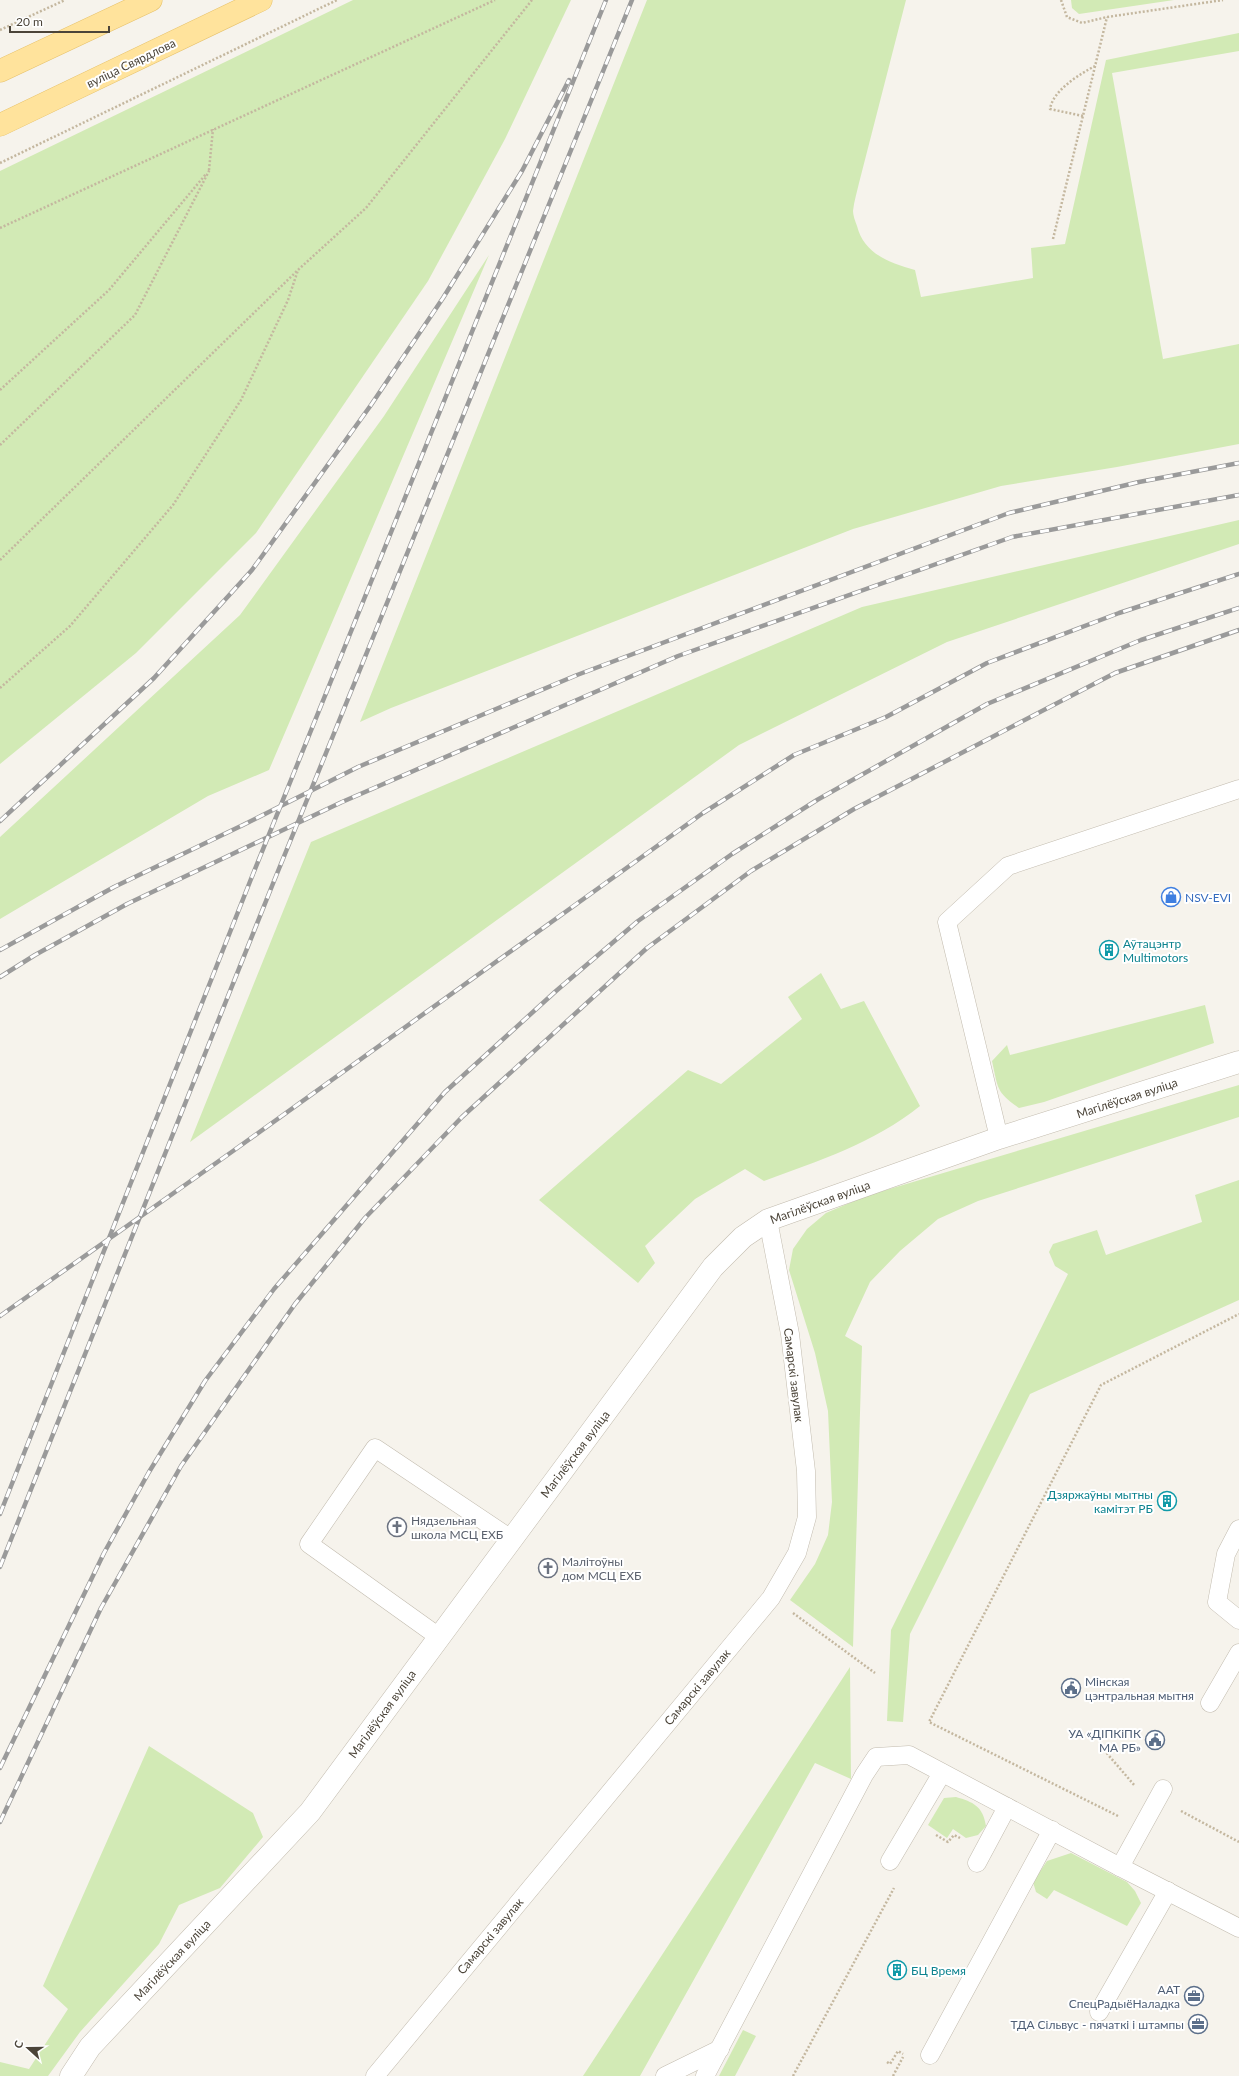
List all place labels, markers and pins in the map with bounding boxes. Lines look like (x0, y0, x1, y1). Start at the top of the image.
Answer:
shop icon: NSV-EVI (1160, 886, 1182, 908)
place label: NSV-EVI (1185, 890, 1231, 905)
place label: Аўтацэнтр Multimotors (1123, 936, 1188, 965)
building icon: Аўтацэнтр Multimotors (1098, 939, 1120, 961)
place label: Дзяржаўны мытны камітэт РБ (1047, 1487, 1153, 1516)
building icon: Дзяржаўны мытны камітэт РБ (1156, 1490, 1178, 1512)
place label: Нядзельная школа МСЦ ЕХБ (411, 1513, 503, 1542)
church icon: Нядзельная школа МСЦ ЕХБ (386, 1516, 408, 1538)
place label: Малітоўны дом МСЦ ЕХБ (562, 1554, 641, 1583)
church icon: Малітоўны дом МСЦ ЕХБ (537, 1557, 559, 1579)
place label: Мінская цэнтральная мытня (1085, 1674, 1194, 1703)
public building icon: Мінская цэнтральная мытня (1060, 1677, 1082, 1699)
place label: УА «ДІПКіПК МА РБ» (1069, 1726, 1141, 1755)
public building icon: УА «ДІПКіПК МА РБ» (1144, 1729, 1166, 1751)
building icon: БЦ Время (886, 1959, 908, 1981)
place label: БЦ Время (911, 1963, 966, 1978)
place label: ААТ СпецРадыёНаладка (1069, 1982, 1180, 2011)
office icon: ААТ СпецРадыёНаладка (1183, 1985, 1205, 2007)
office icon: ТДА Сільвус - пячаткі і штампы (1187, 2013, 1209, 2035)
place label: ТДА Сільвус - пячаткі і штампы (1011, 2017, 1184, 2032)

